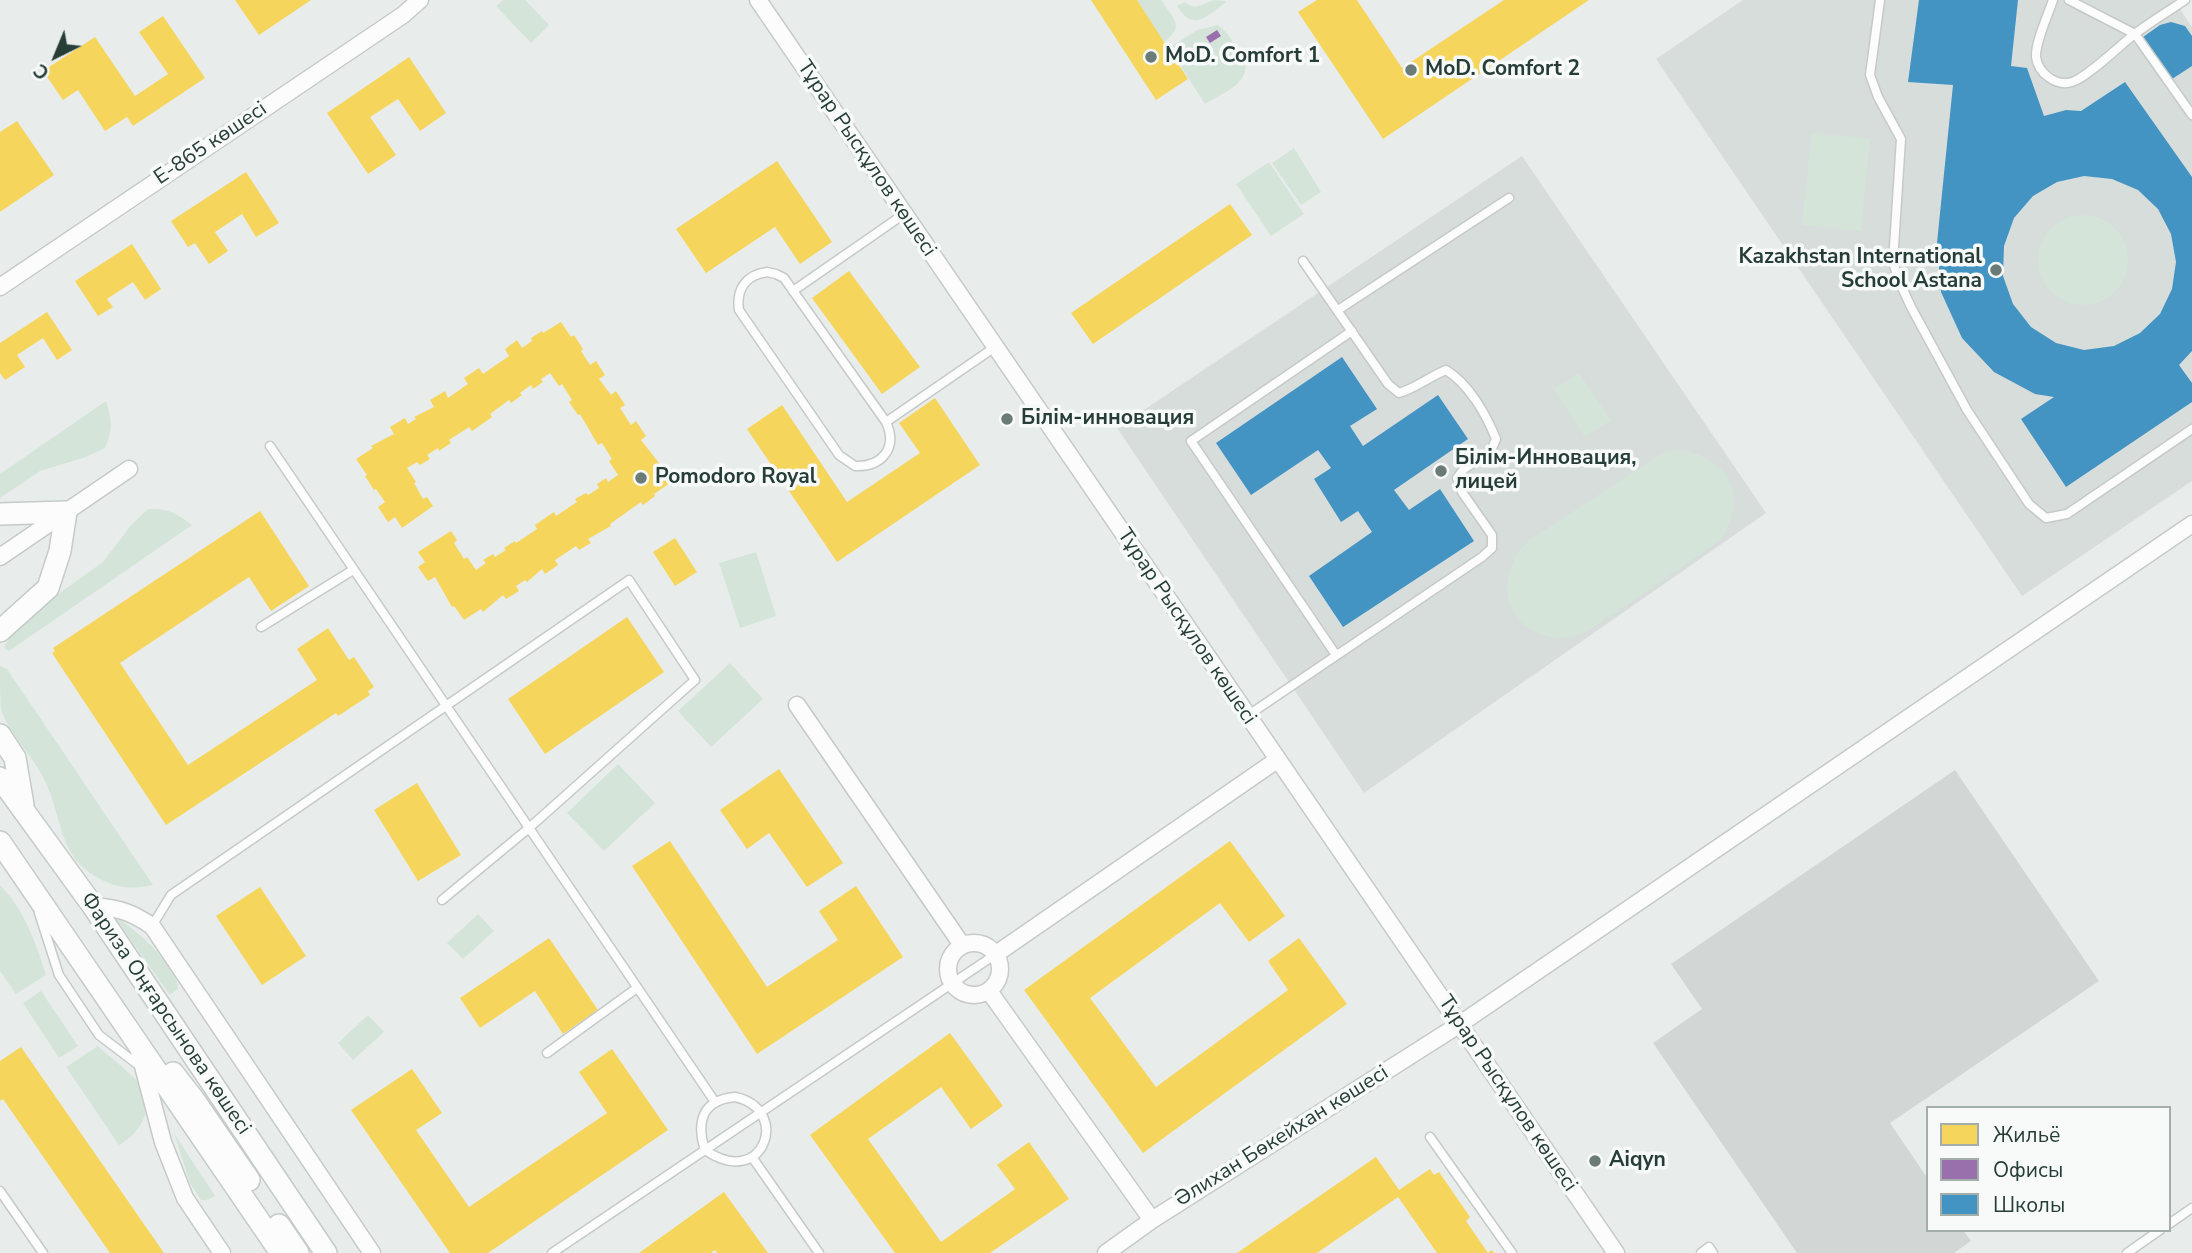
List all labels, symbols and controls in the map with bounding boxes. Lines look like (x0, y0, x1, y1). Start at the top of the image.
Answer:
north arrow (21, 21, 91, 91)
place label: МoD. Comfort 1 (1165, 44, 1320, 70)
marker: МoD. Comfort 1 (1143, 49, 1159, 65)
street label: Тұрар Рысқұлов көшесі (791, 56, 941, 262)
text: С (28, 57, 55, 85)
place label: МoD. Comfort 2 (1425, 57, 1580, 83)
marker: МoD. Comfort 2 (1403, 62, 1419, 78)
street label: Е-865 көшесі (150, 97, 272, 191)
place label: Kazakhstan International School Astana (1739, 245, 1982, 295)
marker: Kazakhstan International School Astana (1988, 262, 2004, 278)
place label: Білім-инновация (1021, 406, 1194, 432)
marker: Білім-инновация (999, 411, 1015, 427)
place label: Білім-Инновация, лицей (1455, 446, 1637, 496)
marker: Білім-Инновация, лицей (1433, 463, 1449, 479)
place label: Pomodoro Royal (655, 465, 816, 491)
marker: Pomodoro Royal (633, 470, 649, 486)
street label: Тұрар Рысқұлов көшесі (1111, 524, 1261, 730)
street label: Фариза Оңғарсынова көшесі (74, 888, 256, 1140)
street label: Тұрар Рысқұлов көшесі (1432, 991, 1582, 1197)
street label: Әлихан Бөкейхан көшесі (1171, 1061, 1393, 1213)
legend (1926, 1106, 2171, 1232)
text: Жильё (1993, 1121, 2060, 1149)
place label: Aiqyn (1609, 1148, 1666, 1174)
marker: Aiqyn (1587, 1153, 1603, 1169)
text: Офисы (1993, 1156, 2063, 1184)
text: Школы (1993, 1191, 2065, 1219)

